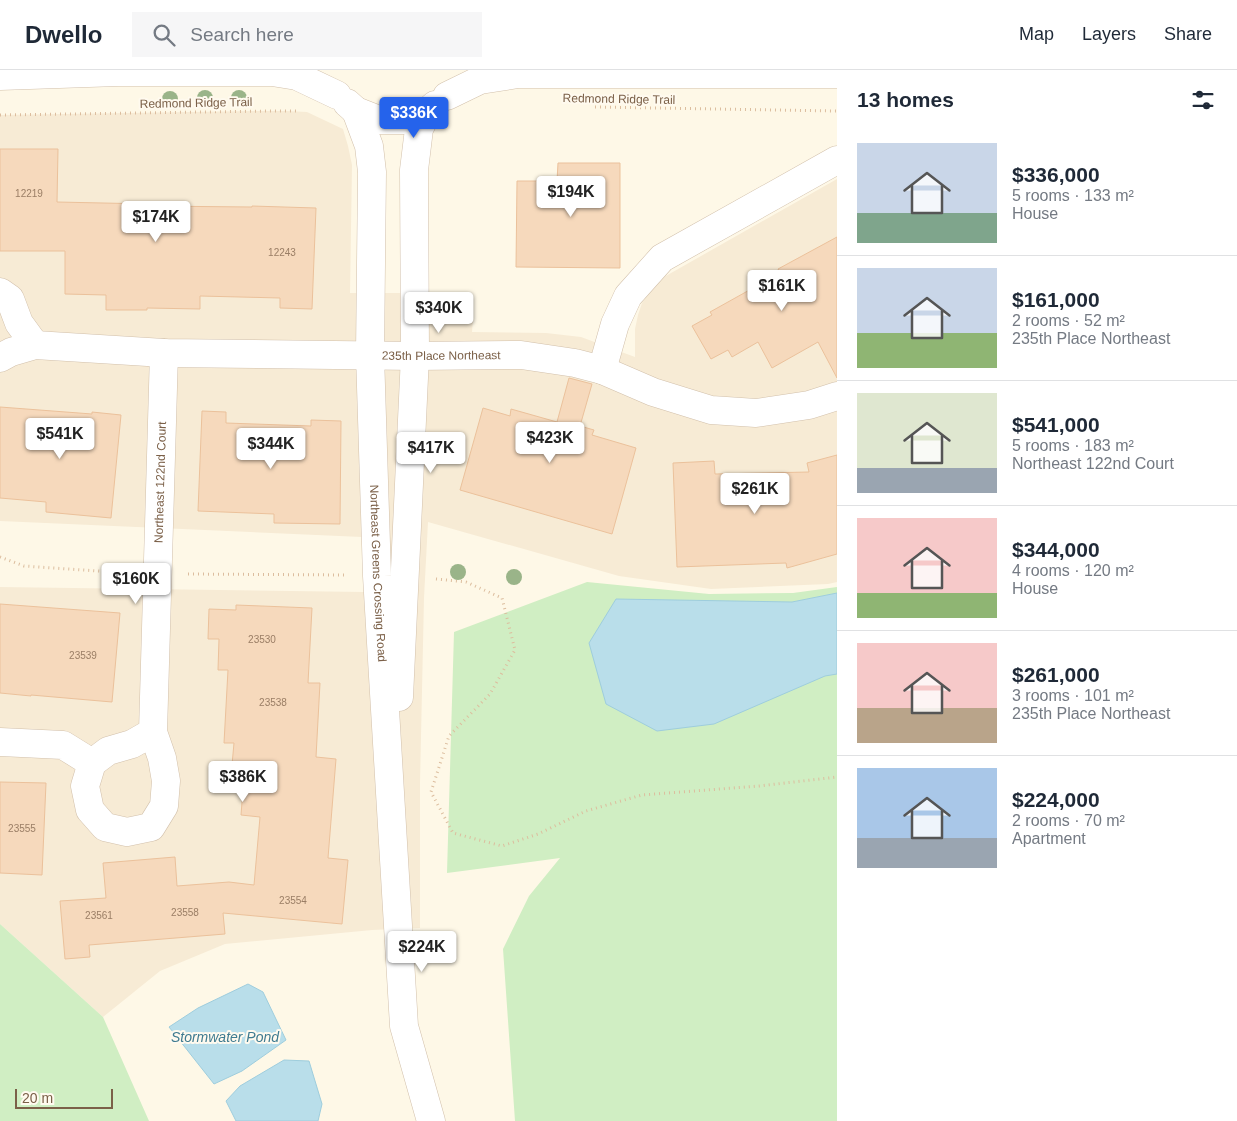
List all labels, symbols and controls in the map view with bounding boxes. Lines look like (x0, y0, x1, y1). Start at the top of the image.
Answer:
search box (132, 12, 482, 57)
text: Dwello (25, 21, 102, 48)
icon: search (150, 21, 178, 49)
text: Search here (190, 24, 294, 45)
text: Map (1019, 24, 1054, 44)
text: Layers (1082, 24, 1136, 44)
text: Share (1164, 24, 1212, 44)
icon: filters (1189, 86, 1217, 114)
text: 13 homes (857, 88, 954, 111)
street label: Redmond Ridge Trail (563, 91, 675, 107)
street label: Redmond Ridge Trail (140, 95, 252, 111)
pin: $336K (379, 97, 449, 139)
text: $336K (390, 104, 438, 121)
icon: home (897, 163, 957, 223)
text: $336,000 (1012, 163, 1100, 186)
pin: $194K (536, 176, 606, 218)
text: $194K (547, 183, 595, 200)
text: 5 rooms · 133 m² (1012, 187, 1134, 204)
house number: 12219 (15, 188, 43, 199)
pin: $174K (121, 200, 191, 243)
text: House (1012, 205, 1058, 222)
text: $174K (132, 208, 180, 225)
house number: 12243 (268, 247, 296, 258)
pin: $161K (747, 270, 817, 312)
text: $161K (758, 277, 806, 294)
icon: home (897, 288, 957, 348)
text: $161,000 (1012, 288, 1100, 311)
pin: $340K (404, 292, 474, 334)
text: $340K (415, 299, 463, 316)
text: 2 rooms · 52 m² (1012, 312, 1125, 329)
text: 235th Place Northeast (1012, 330, 1170, 347)
street label: 235th Place Northeast (382, 348, 501, 363)
icon: home (897, 413, 957, 473)
text: $541,000 (1012, 413, 1100, 436)
pin: $541K (25, 418, 95, 460)
street label: Northeast 122nd Court (151, 421, 169, 543)
pin: $423K (515, 422, 585, 464)
text: $541K (36, 425, 84, 442)
pin: $344K (236, 428, 306, 470)
text: $423K (526, 429, 574, 446)
pin: $417K (396, 432, 466, 474)
text: $344K (247, 435, 295, 452)
text: 5 rooms · 183 m² (1012, 437, 1134, 454)
text: $417K (407, 439, 455, 456)
text: Northeast 122nd Court (1012, 455, 1174, 472)
pin: $261K (720, 472, 790, 515)
text: $261K (731, 480, 779, 497)
street label: Northeast Greens Crossing Road (367, 484, 389, 662)
icon: home (897, 538, 957, 598)
text: $344,000 (1012, 538, 1100, 561)
pin: $160K (101, 562, 171, 605)
text: 4 rooms · 120 m² (1012, 562, 1134, 579)
text: $160K (112, 570, 160, 587)
text: House (1012, 580, 1058, 597)
house number: 23530 (248, 634, 276, 645)
house number: 23539 (69, 650, 97, 661)
icon: home (897, 663, 957, 723)
text: $261,000 (1012, 663, 1100, 686)
text: 3 rooms · 101 m² (1012, 687, 1134, 704)
house number: 23538 (259, 697, 287, 708)
text: 235th Place Northeast (1012, 705, 1170, 722)
pin: $386K (208, 760, 278, 803)
text: $386K (219, 768, 267, 785)
icon: home (897, 788, 957, 848)
text: $224,000 (1012, 788, 1100, 811)
text: 2 rooms · 70 m² (1012, 812, 1125, 829)
house number: 23555 (8, 823, 36, 834)
text: Apartment (1012, 830, 1086, 847)
house number: 23554 (279, 895, 307, 906)
house number: 23558 (171, 907, 199, 918)
house number: 23561 (85, 910, 113, 921)
pin: $224K (387, 930, 457, 973)
text: $224K (398, 938, 446, 955)
water label: Stormwater Pond (171, 1029, 280, 1045)
scale bar (15, 1086, 112, 1109)
text: 20 m (22, 1090, 53, 1106)

